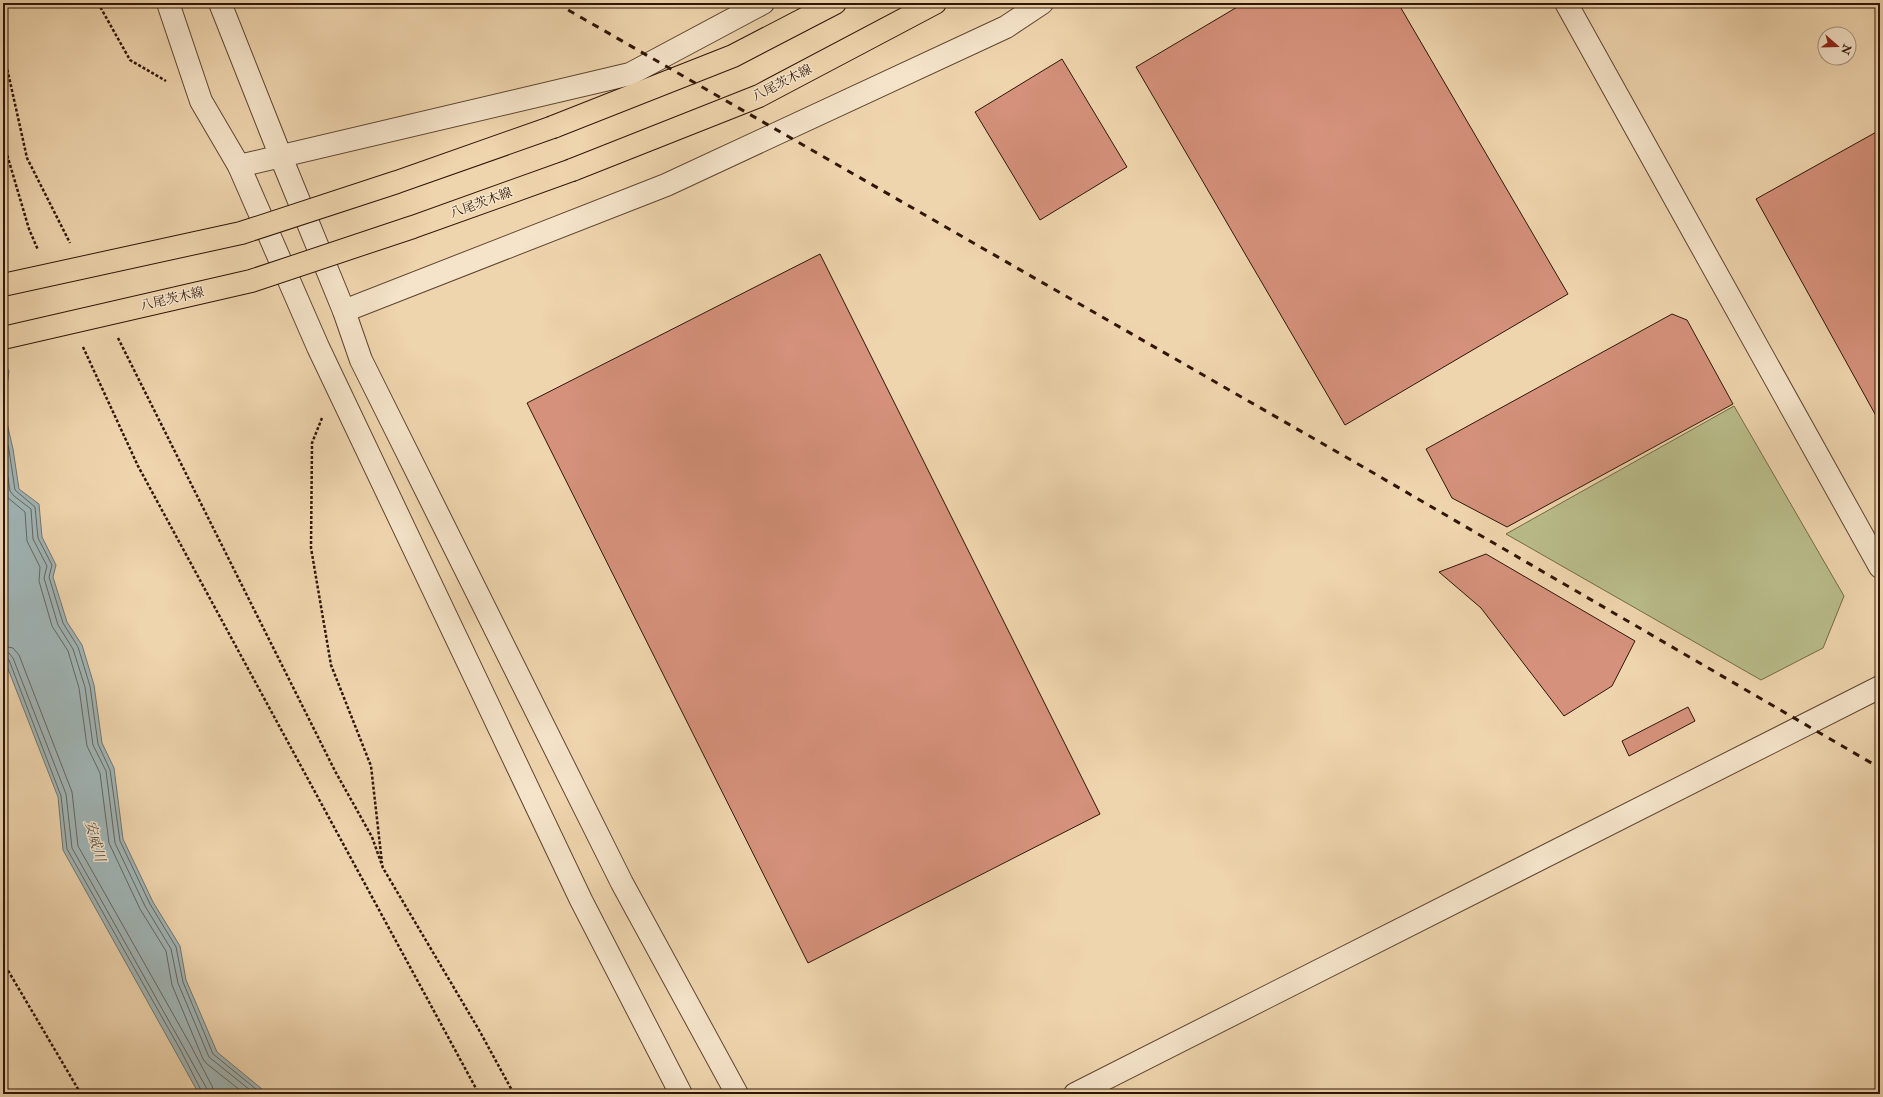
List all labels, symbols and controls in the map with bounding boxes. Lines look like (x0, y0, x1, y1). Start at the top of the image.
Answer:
north arrow (1817, 26, 1857, 66)
text: N (1838, 41, 1854, 57)
street label: 八尾茨木線 (749, 61, 815, 105)
street label: 八尾茨木線 (448, 184, 514, 222)
street label: 八尾茨木線 (139, 284, 205, 314)
water label: 安威川 (81, 818, 110, 865)

